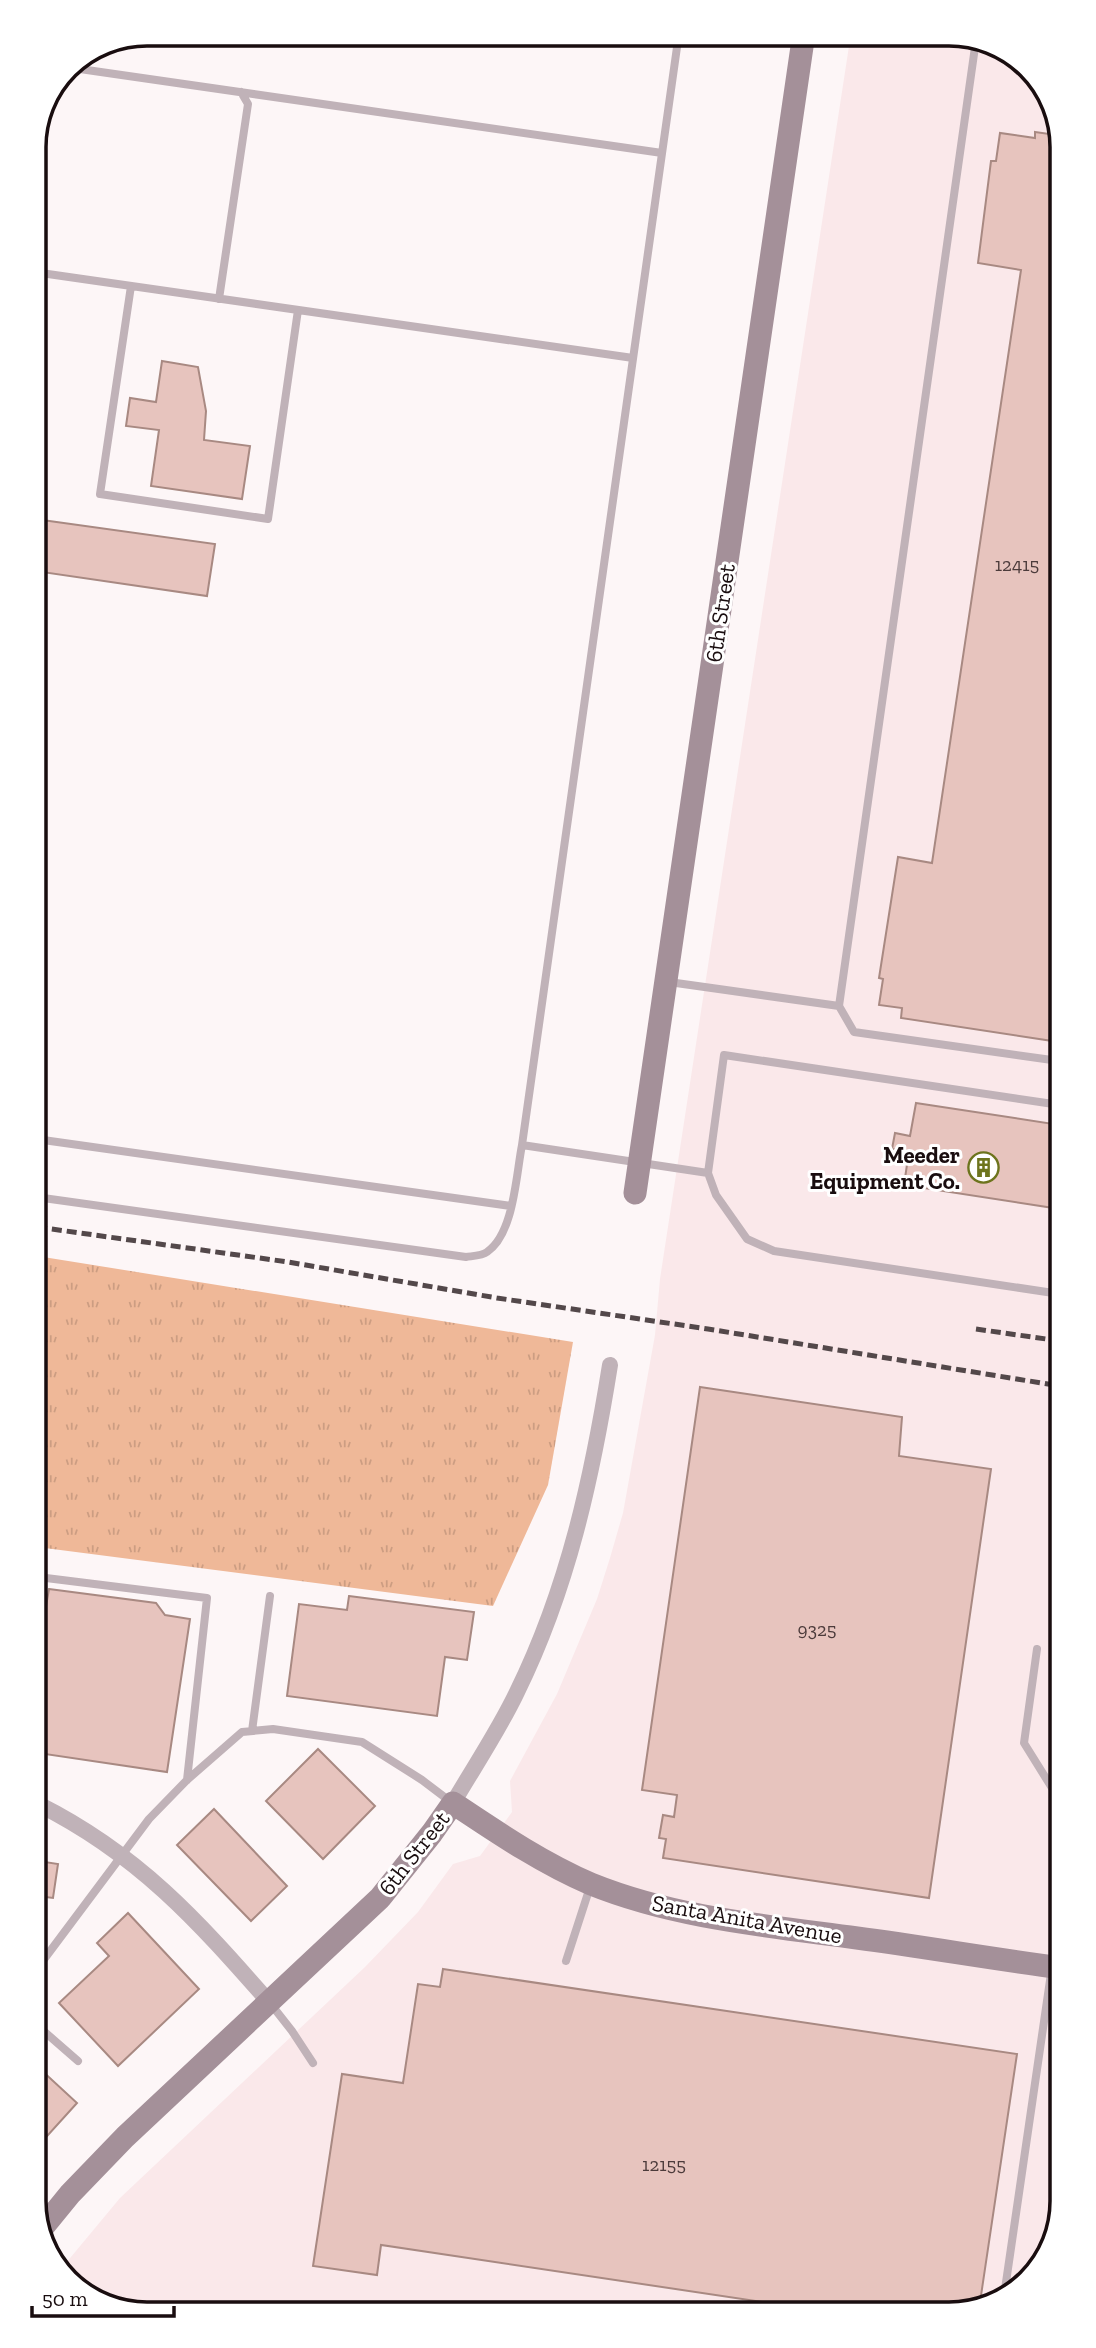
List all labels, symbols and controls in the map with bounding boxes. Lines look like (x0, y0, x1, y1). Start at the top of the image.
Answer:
house number: 12415 (995, 553, 1039, 576)
street label: 6th Street (699, 561, 741, 664)
place label: Meeder Equipment Co. (810, 1141, 960, 1195)
building icon: Meeder Equipment Co. (966, 1151, 1000, 1185)
house number: 9325 (798, 1618, 836, 1641)
street label: 6th Street (372, 1805, 456, 1901)
street label: Santa Anita Avenue (650, 1889, 844, 1949)
house number: 12155 (642, 2153, 686, 2176)
scale bar (32, 2274, 173, 2318)
text: 50 m (42, 2286, 88, 2311)

